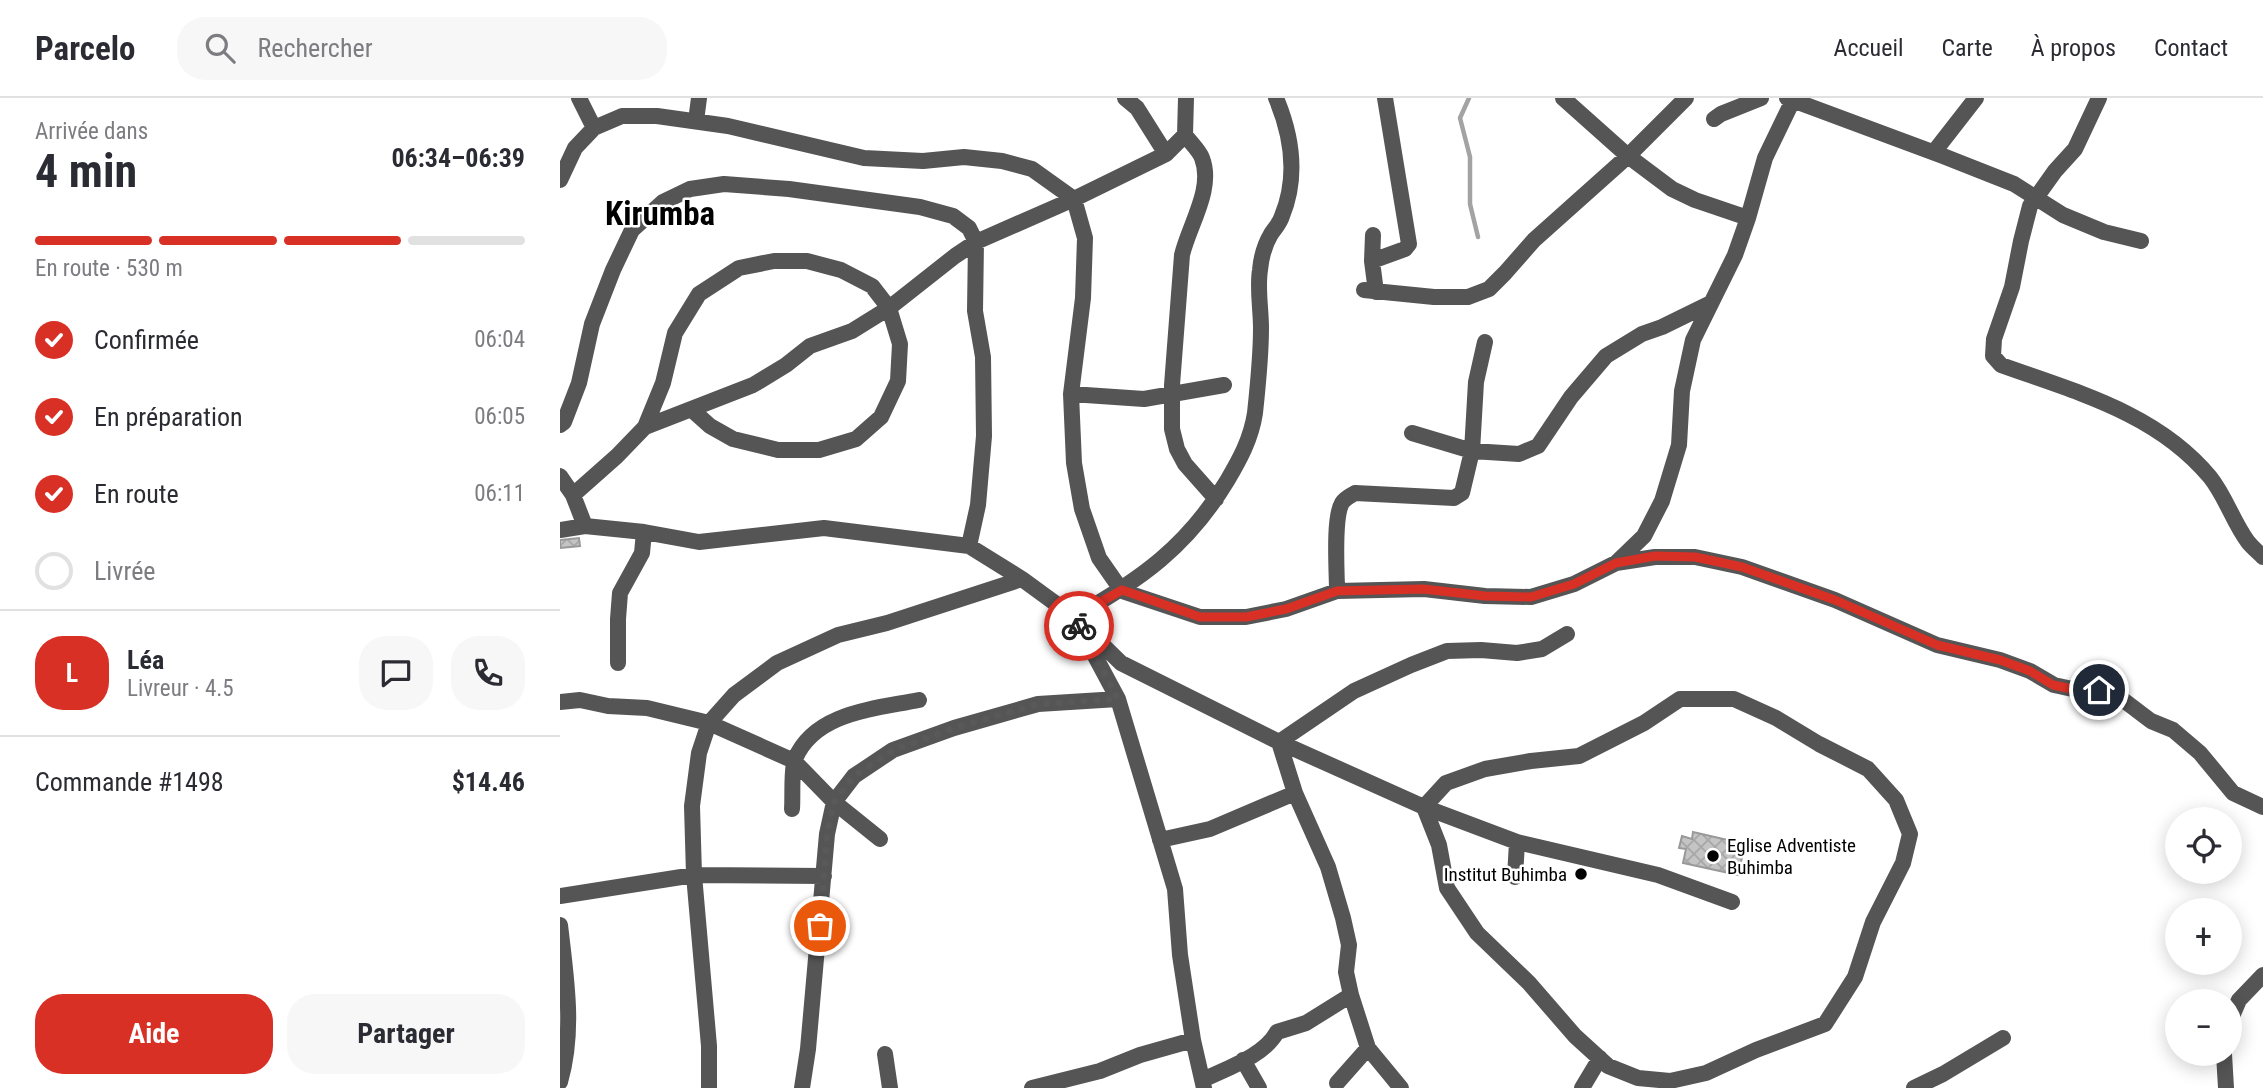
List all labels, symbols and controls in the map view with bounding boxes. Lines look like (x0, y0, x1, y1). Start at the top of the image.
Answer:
search box (177, 17, 667, 80)
text: Parcelo (35, 29, 135, 68)
icon: search (201, 29, 239, 67)
text: Rechercher (257, 33, 373, 63)
text: Accueil (1834, 34, 1903, 62)
text: Carte (1941, 34, 1993, 62)
text: À propos (2031, 34, 2116, 62)
text: Contact (2154, 34, 2228, 62)
text: Arrivée dans (35, 118, 148, 145)
text: 06:34–06:39 (391, 143, 525, 173)
text: 4 min (35, 144, 137, 198)
district label: Kirumba (605, 194, 715, 233)
text: En route · 530 m (35, 255, 183, 282)
icon: check (35, 321, 73, 359)
text: Confirmée (94, 325, 199, 355)
text: 06:04 (474, 326, 525, 353)
icon: check (35, 398, 73, 436)
text: En préparation (94, 402, 243, 432)
text: 06:05 (474, 403, 525, 430)
icon: check (35, 475, 73, 513)
text: En route (94, 479, 179, 509)
text: 06:11 (474, 480, 525, 507)
text: Livrée (94, 556, 156, 586)
courier (1044, 591, 1114, 661)
icon: bike (1060, 607, 1098, 645)
button: chat (359, 636, 433, 710)
button: phone (451, 636, 525, 710)
text: Léa (127, 645, 164, 675)
text: L (66, 658, 78, 688)
pin (2069, 660, 2129, 720)
icon: home (2080, 671, 2118, 709)
text: Livreur · 4.5 (127, 675, 234, 702)
text: Commande #1498 (35, 767, 224, 797)
text: $14.46 (452, 767, 525, 797)
map controls (2165, 807, 2242, 1066)
button: locate (2165, 807, 2242, 884)
place label: Eglise Adventiste Buhimba (1727, 834, 1856, 879)
marker: Eglise Adventiste Buhimba (1705, 848, 1721, 864)
place label: Institut Buhimba (1444, 863, 1567, 886)
marker: Institut Buhimba (1573, 866, 1589, 882)
pin (790, 896, 850, 956)
button: + (2165, 898, 2242, 975)
icon: bag (801, 907, 839, 945)
button: − (2165, 989, 2242, 1066)
button: Aide (35, 994, 273, 1074)
button: Partager (287, 994, 525, 1074)

